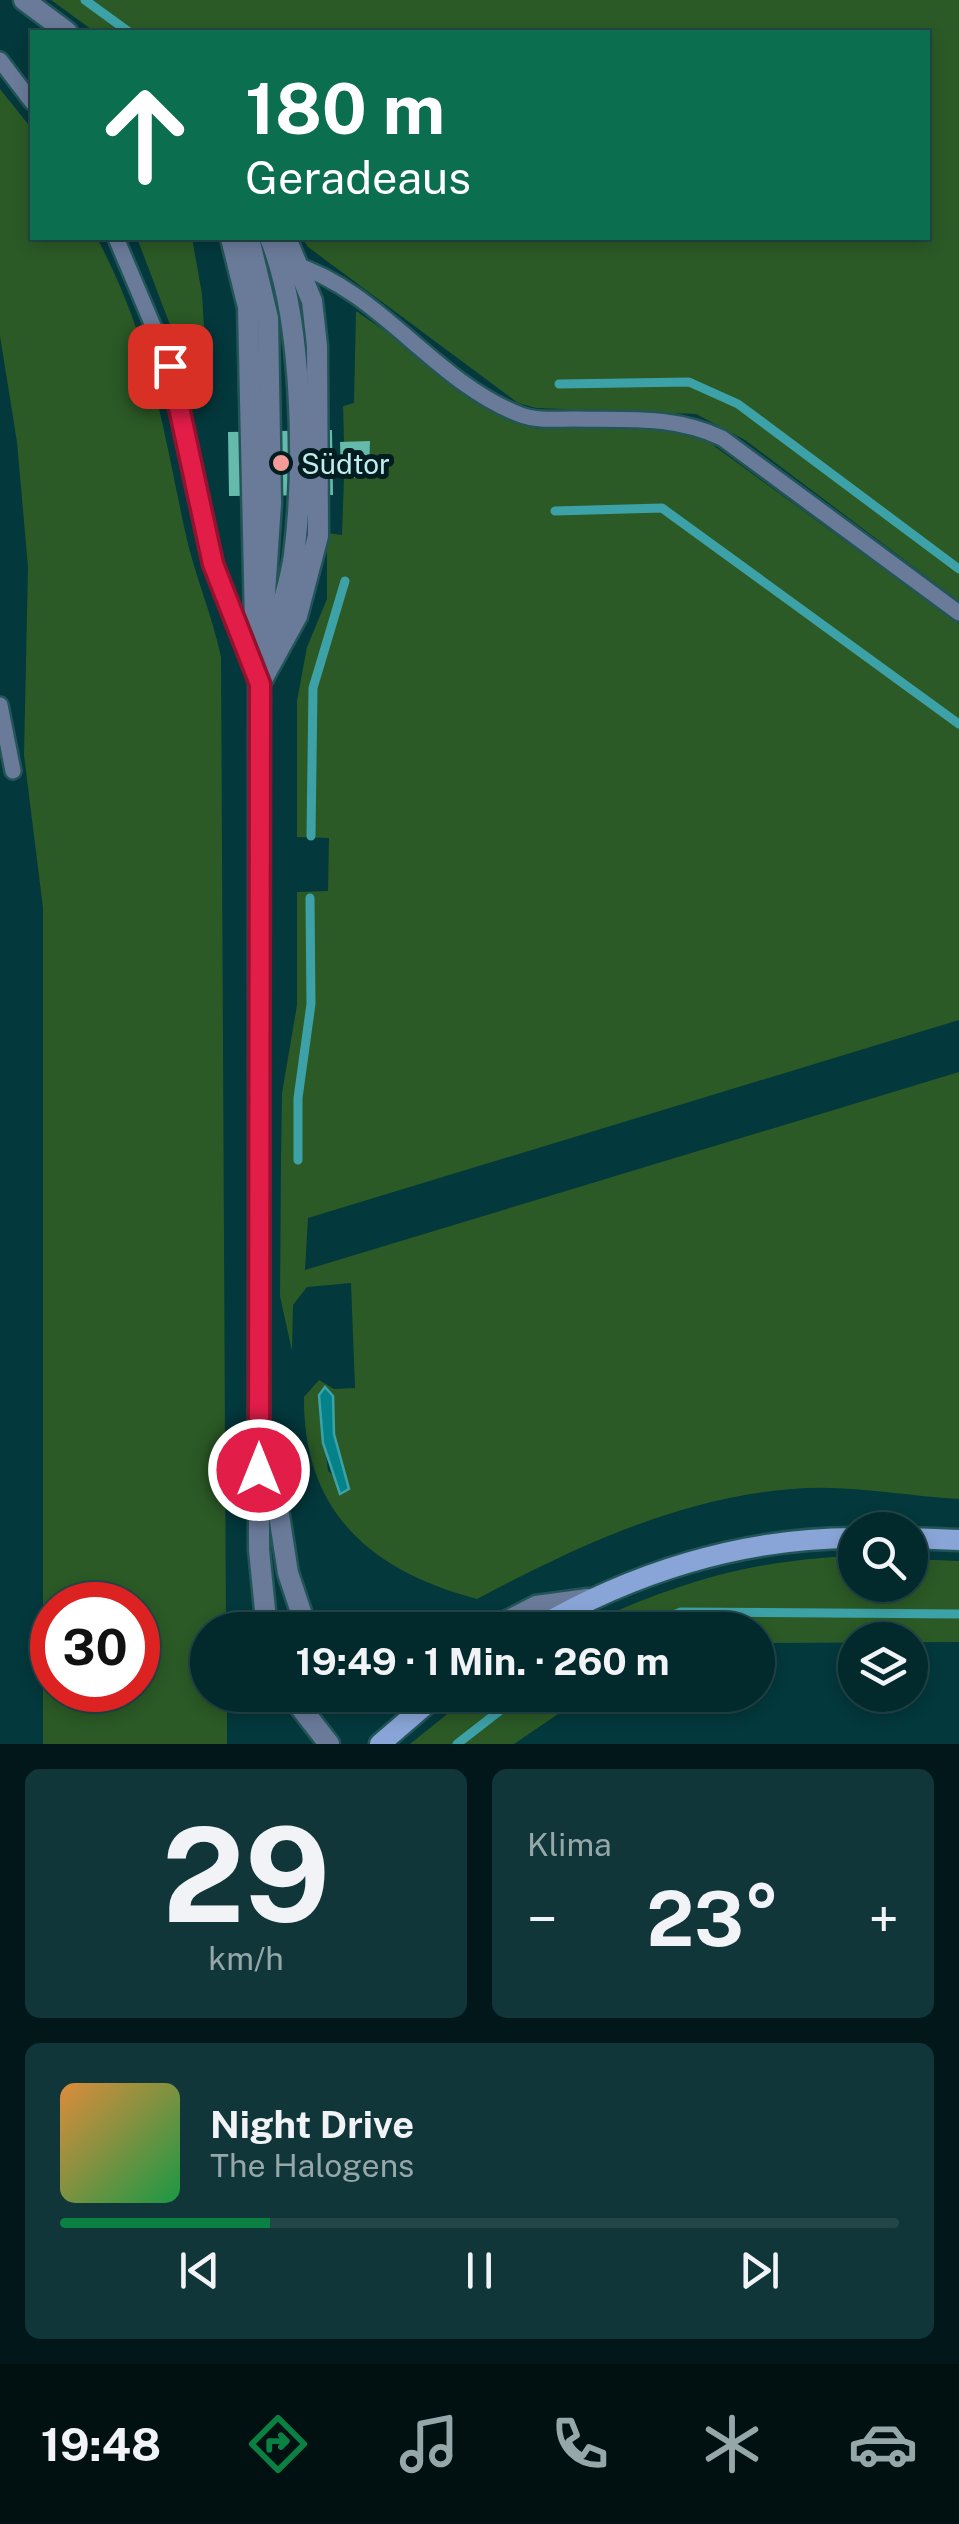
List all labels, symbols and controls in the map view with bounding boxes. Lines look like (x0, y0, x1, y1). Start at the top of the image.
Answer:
text: 180 m (245, 67, 445, 150)
icon: ahead (80, 70, 210, 200)
text: Geradeaus (245, 151, 471, 204)
pin (128, 324, 213, 409)
icon: arrive (143, 339, 198, 394)
place label: Südtor (301, 447, 390, 480)
marker: Südtor (270, 452, 292, 474)
position arrow (207, 1418, 311, 1522)
map controls (838, 1512, 928, 1712)
button: search (838, 1512, 928, 1602)
speed limit sign: 30 (30, 1582, 160, 1712)
button: layers (838, 1622, 928, 1712)
text: 19:49 · 1 Min. · 260 m (296, 1639, 669, 1684)
text: 29 (162, 1799, 330, 1951)
text: Klima (527, 1826, 612, 1863)
text: 23° (646, 1875, 780, 1963)
text: − (527, 1887, 558, 1951)
text: + (869, 1887, 899, 1951)
text: km/h (208, 1940, 284, 1977)
text: Night Drive (210, 2102, 414, 2147)
text: The Halogens (210, 2147, 414, 2184)
icon: previous (172, 2243, 227, 2298)
icon: pause (452, 2243, 507, 2298)
icon: next (732, 2243, 787, 2298)
icon: directions (243, 2409, 313, 2479)
icon: music (394, 2409, 464, 2479)
icon: phone (545, 2409, 615, 2479)
icon: climate (697, 2409, 767, 2479)
icon: car (848, 2409, 918, 2479)
text: 19:48 (41, 2418, 161, 2471)

